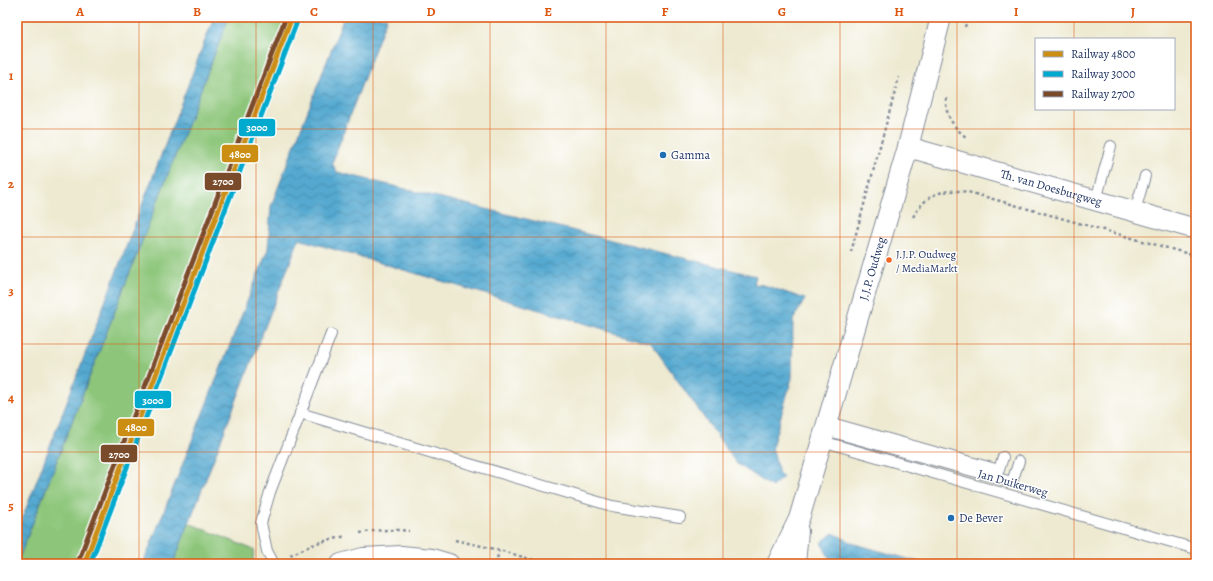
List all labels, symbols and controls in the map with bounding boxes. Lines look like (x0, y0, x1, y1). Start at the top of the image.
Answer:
text: A (75, 3, 85, 20)
text: B (193, 3, 201, 20)
text: C (310, 3, 318, 20)
text: D (426, 3, 436, 20)
text: E (544, 3, 552, 20)
text: F (662, 3, 669, 20)
text: G (778, 3, 786, 20)
text: H (894, 3, 904, 20)
text: I (1014, 3, 1019, 20)
text: J (1131, 3, 1135, 20)
legend (1035, 38, 1175, 110)
text: Railway 4800 (1071, 46, 1135, 62)
text: Railway 3000 (1071, 66, 1136, 82)
text: 1 (9, 67, 14, 84)
text: Railway 2700 (1071, 86, 1135, 102)
line badge: 3000 (238, 118, 276, 137)
text: 3000 (246, 120, 268, 135)
line badge: 4800 (221, 144, 259, 163)
text: 4800 (229, 147, 251, 162)
place label: Gamma (671, 147, 710, 163)
marker: Gamma (658, 150, 668, 160)
street label: Th. van Doesburgweg (999, 166, 1104, 210)
line badge: 2700 (204, 172, 242, 191)
text: 2700 (212, 174, 234, 189)
text: 2 (8, 175, 15, 192)
street label: J.J.P. Oudweg (855, 235, 889, 302)
place label: J.J.P. Oudweg / MediaMarkt (896, 247, 958, 276)
marker: J.J.P. Oudweg / MediaMarkt (884, 255, 894, 265)
text: 3 (8, 282, 14, 299)
text: 4 (8, 389, 14, 406)
line badge: 3000 (134, 390, 172, 409)
text: 3000 (142, 393, 164, 408)
line badge: 4800 (117, 418, 155, 437)
text: 4800 (125, 420, 147, 435)
line badge: 2700 (100, 444, 138, 463)
text: 2700 (108, 447, 130, 462)
street label: Jan Duikerweg (976, 465, 1050, 501)
text: 5 (8, 497, 14, 514)
place label: De Bever (959, 510, 1003, 526)
marker: De Bever (946, 513, 956, 523)

